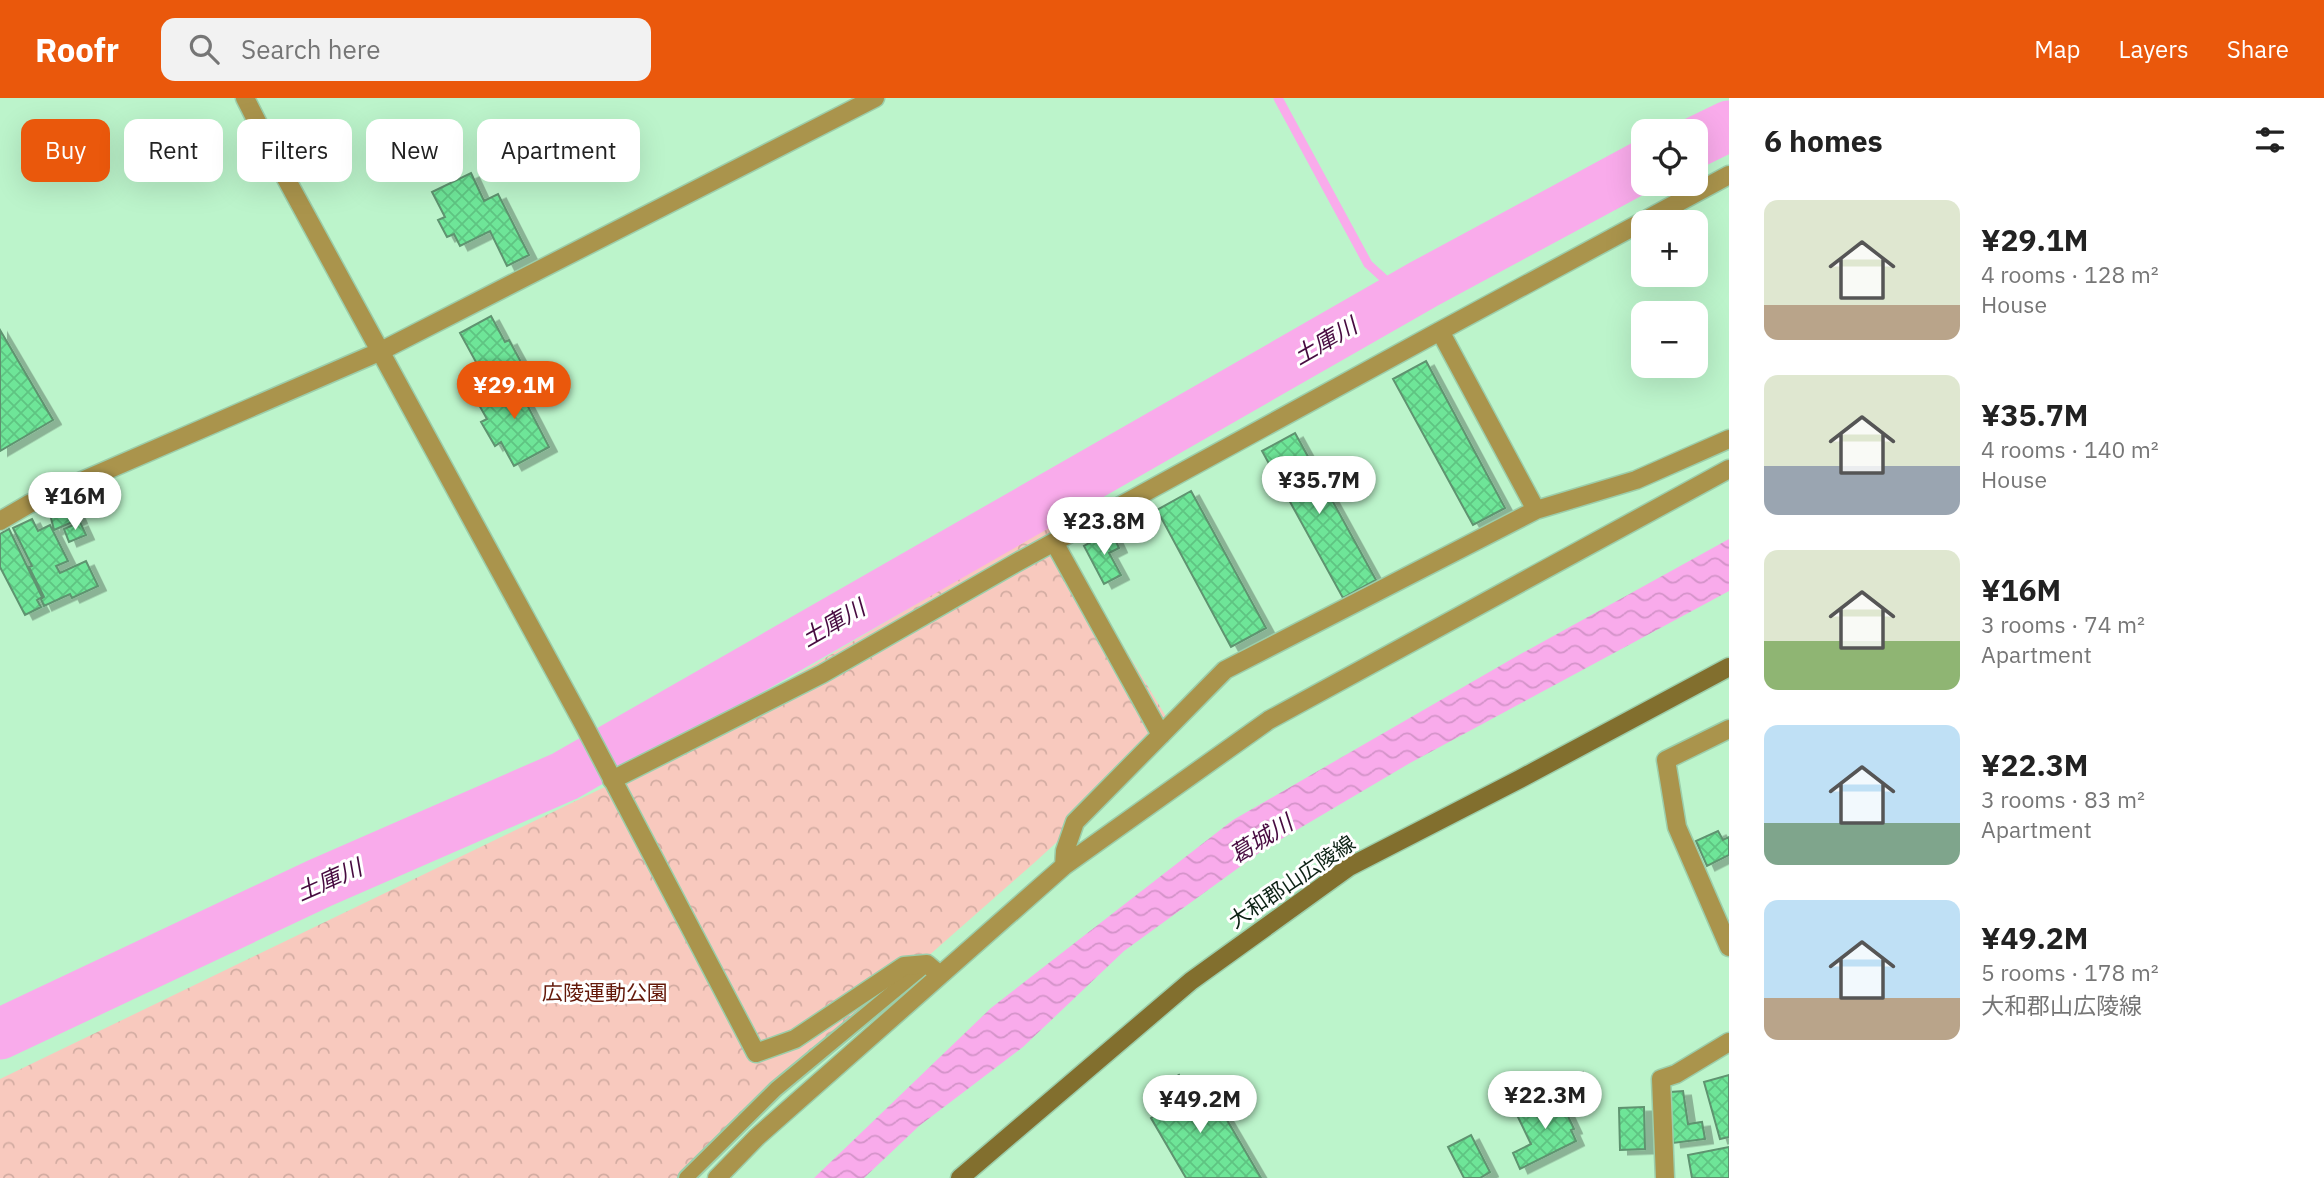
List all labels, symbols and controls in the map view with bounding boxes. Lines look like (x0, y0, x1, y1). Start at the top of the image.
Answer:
search box (161, 18, 651, 81)
text: Roofr (35, 28, 119, 71)
icon: search (185, 30, 223, 68)
text: Search here (241, 32, 380, 66)
text: Map (2034, 33, 2081, 65)
text: Layers (2119, 33, 2189, 65)
text: Share (2227, 33, 2289, 65)
chip: Buy (21, 119, 110, 182)
chip: Rent (124, 119, 223, 182)
chip: Filters (237, 119, 352, 182)
chip: New (366, 119, 463, 182)
chip: Apartment (477, 119, 640, 182)
map controls (1631, 119, 1708, 378)
button: locate (1631, 119, 1708, 196)
text: 6 homes (1764, 121, 1883, 160)
icon: filters (2251, 121, 2289, 159)
button: + (1631, 210, 1708, 287)
text: ¥29.1M (1981, 220, 2088, 259)
icon: home (1820, 228, 1904, 312)
text: 4 rooms · 128 m² (1981, 259, 2159, 289)
text: House (1981, 289, 2047, 319)
button: − (1631, 301, 1708, 378)
water label: 土庫川 (1287, 308, 1364, 370)
pin: ¥29.1M (457, 362, 571, 421)
text: ¥29.1M (473, 369, 555, 399)
text: ¥35.7M (1981, 395, 2088, 434)
icon: home (1820, 403, 1904, 487)
text: 4 rooms · 140 m² (1981, 434, 2159, 464)
pin: ¥35.7M (1262, 456, 1376, 516)
text: ¥35.7M (1278, 464, 1360, 494)
text: House (1981, 464, 2047, 494)
pin: ¥16M (34, 472, 116, 532)
text: ¥16M (44, 480, 106, 510)
pin: ¥23.8M (1047, 498, 1161, 557)
text: ¥23.8M (1063, 505, 1145, 535)
text: ¥16M (1981, 570, 2061, 609)
icon: home (1820, 578, 1904, 662)
water label: 土庫川 (795, 590, 872, 652)
text: 3 rooms · 74 m² (1981, 609, 2145, 639)
text: Apartment (1981, 639, 2092, 669)
text: ¥22.3M (1981, 745, 2088, 784)
icon: home (1820, 753, 1904, 837)
text: 3 rooms · 83 m² (1981, 784, 2145, 814)
water label: 葛城川 (1223, 806, 1300, 869)
text: Apartment (1981, 814, 2092, 844)
street label: 大和郡山広陵線 (1223, 828, 1360, 934)
water label: 土庫川 (291, 850, 369, 907)
text: ¥49.2M (1981, 918, 2088, 957)
icon: home (1820, 928, 1904, 1012)
text: 5 rooms · 178 m² (1981, 957, 2159, 987)
park label: 広陵運動公園 (542, 978, 668, 1006)
text: 大和郡山広陵線 (1981, 990, 2142, 1020)
pin: ¥22.3M (1488, 1072, 1602, 1131)
pin: ¥49.2M (1143, 1076, 1257, 1135)
text: ¥22.3M (1504, 1079, 1586, 1109)
text: ¥49.2M (1159, 1083, 1241, 1113)

